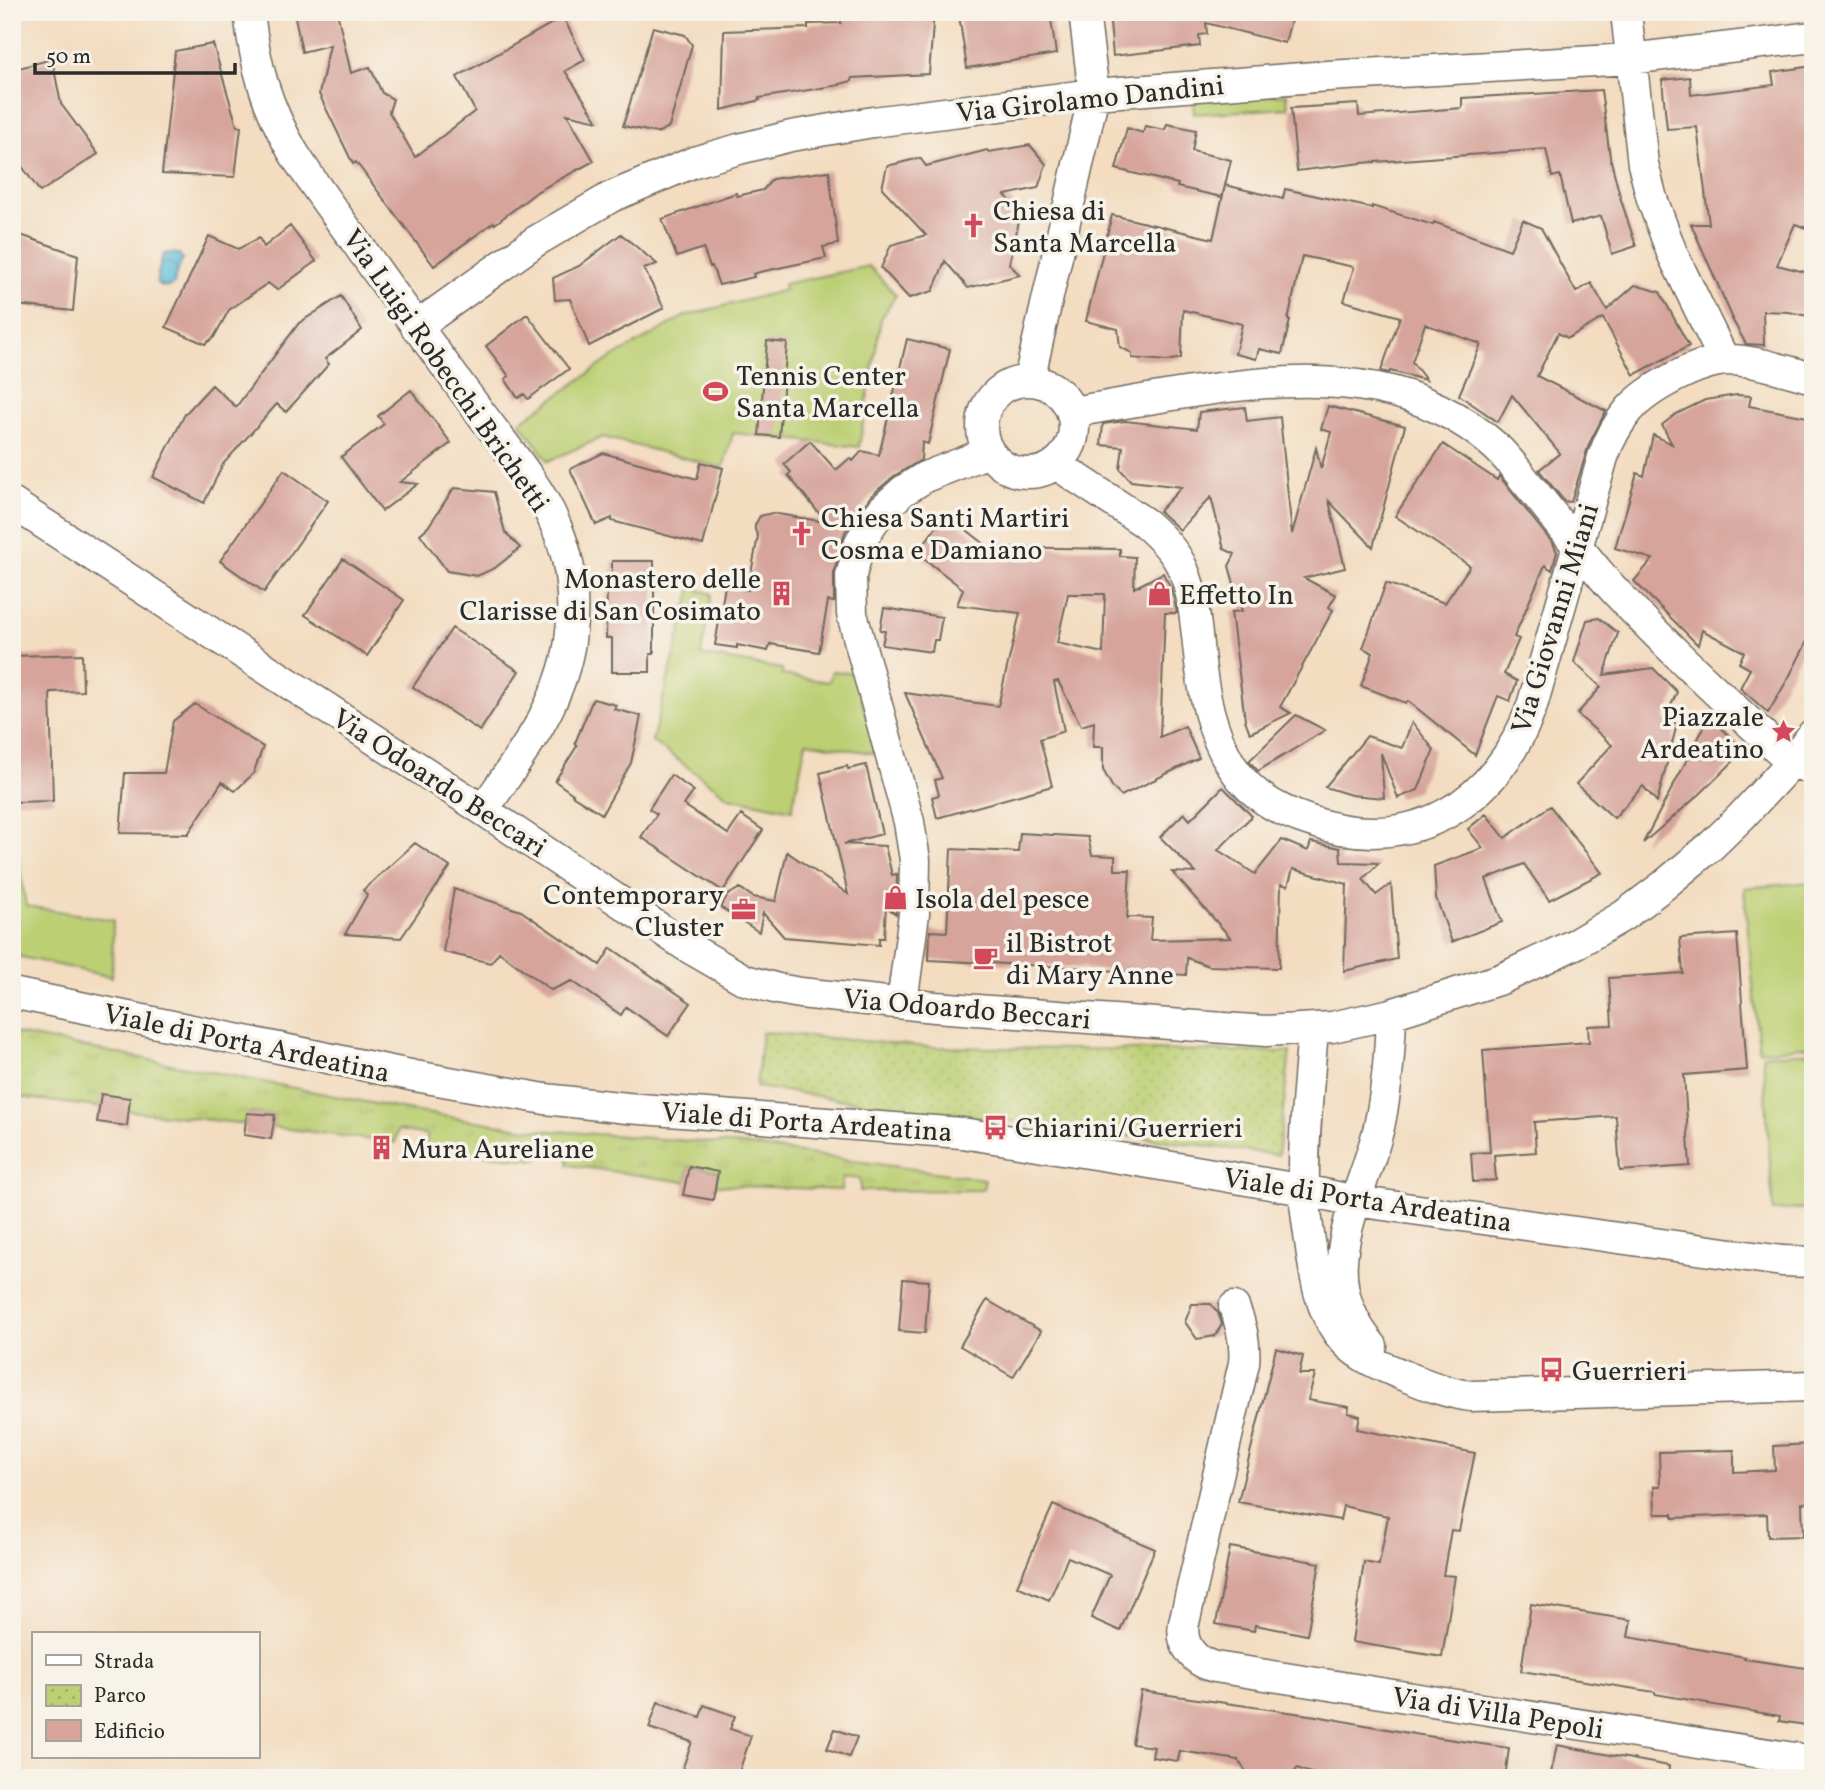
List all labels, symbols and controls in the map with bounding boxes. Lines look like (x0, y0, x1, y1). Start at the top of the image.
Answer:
scale bar (35, 32, 234, 76)
text: 50 m (46, 43, 91, 72)
street label: Via Girolamo Dandini (954, 67, 1226, 134)
place label: Chiesa di Santa Marcella (993, 193, 1177, 264)
church icon: Chiesa di Santa Marcella (959, 212, 987, 240)
street label: Via Luigi Robecchi Brichetti (332, 222, 558, 521)
place label: Tennis Center Santa Marcella (736, 358, 920, 429)
sports icon: Tennis Center Santa Marcella (702, 377, 730, 405)
street label: Via Giovanni Miani (1503, 499, 1610, 739)
place label: Chiesa Santi Martiri Cosma e Damiano (821, 500, 1069, 571)
church icon: Chiesa Santi Martiri Cosma e Damiano (787, 519, 815, 547)
place label: Monastero delle Clarisse di San Cosimato (460, 561, 761, 632)
place label: Effetto In (1179, 577, 1294, 616)
building icon: Monastero delle Clarisse di San Cosimato (767, 580, 795, 608)
shop icon: Effetto In (1145, 580, 1173, 608)
place label: Piazzale Ardeatino (1640, 699, 1764, 770)
street label: Via Odoardo Beccari (324, 700, 554, 868)
place icon: Piazzale Ardeatino (1770, 718, 1798, 746)
place label: Contemporary Cluster (543, 877, 724, 948)
place label: Isola del pesce (915, 881, 1090, 920)
shop icon: Isola del pesce (881, 884, 909, 912)
office icon: Contemporary Cluster (730, 896, 758, 924)
place label: il Bistrot di Mary Anne (1006, 925, 1174, 996)
cafe icon: il Bistrot di Mary Anne (972, 944, 1000, 972)
street label: Via Odoardo Beccari (841, 980, 1092, 1041)
street label: Viale di Porta Ardeatina (100, 995, 393, 1094)
street label: Viale di Porta Ardeatina (660, 1094, 954, 1153)
place label: Chiarini/Guerrieri (1015, 1110, 1243, 1149)
bus stop icon: Chiarini/Guerrieri (981, 1113, 1009, 1141)
place label: Mura Aureliane (401, 1131, 594, 1170)
building icon: Mura Aureliane (367, 1134, 395, 1162)
street label: Viale di Porta Ardeatina (1220, 1159, 1515, 1244)
place label: Guerrieri (1572, 1353, 1687, 1392)
bus stop icon: Guerrieri (1538, 1356, 1566, 1384)
legend (32, 1632, 259, 1758)
text: Strada (94, 1648, 155, 1677)
street label: Via di Villa Pepoli (1389, 1678, 1606, 1750)
text: Parco (94, 1682, 146, 1711)
text: Edificio (94, 1718, 165, 1747)

